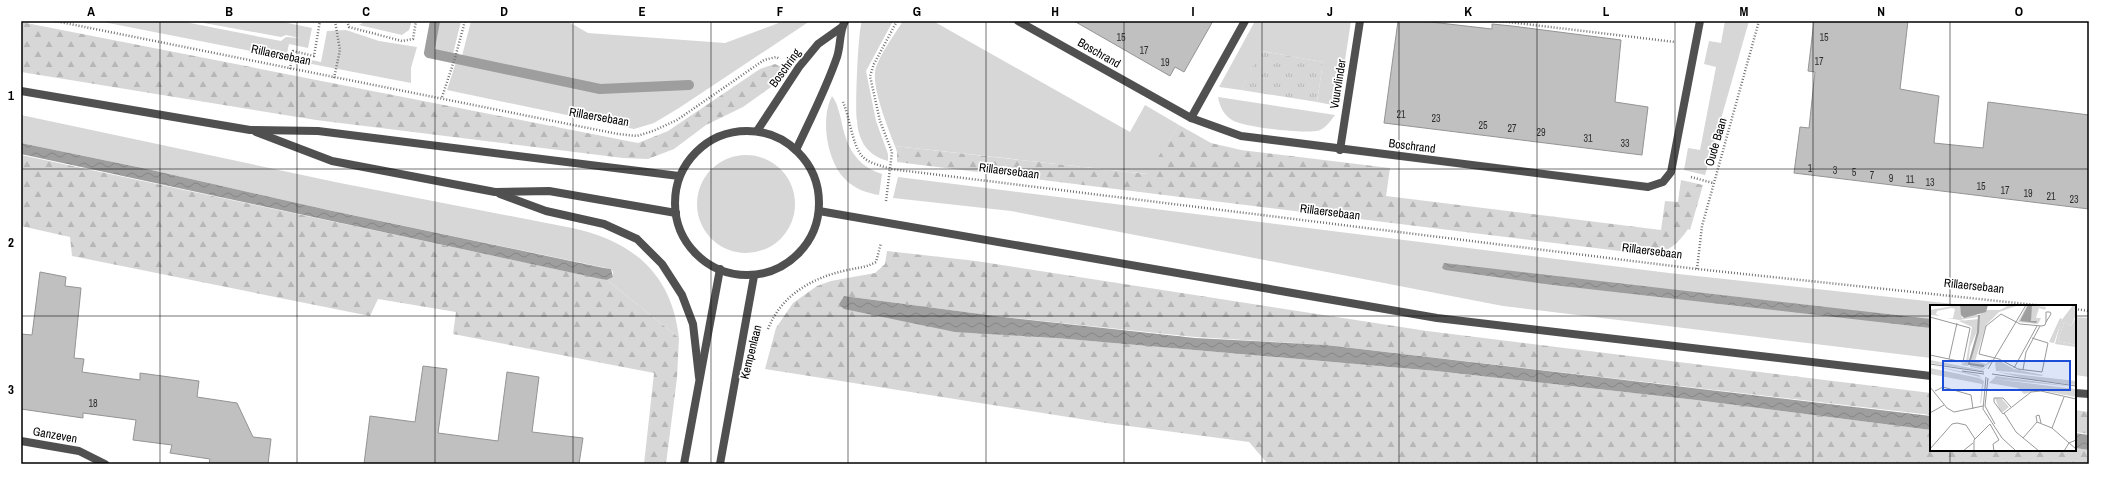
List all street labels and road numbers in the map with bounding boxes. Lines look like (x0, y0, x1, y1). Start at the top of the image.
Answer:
street label: Boschrand (1075, 34, 1123, 72)
street label: Rillaersebaan (250, 41, 312, 69)
street label: Boschring (766, 45, 805, 91)
street label: Vuurvlinder (1326, 57, 1350, 110)
street label: Rillaersebaan (568, 104, 630, 130)
street label: Oude Baan (1701, 116, 1731, 168)
street label: Boschrand (1388, 135, 1436, 157)
street label: Rillaersebaan (978, 159, 1040, 183)
street label: Rillaersebaan (1299, 200, 1361, 224)
street label: Rillaersebaan (1621, 239, 1683, 263)
street label: Rillaersebaan (1943, 275, 2005, 297)
street label: Kempenlaan (737, 323, 765, 381)
street label: Ganzeven (32, 423, 78, 447)

